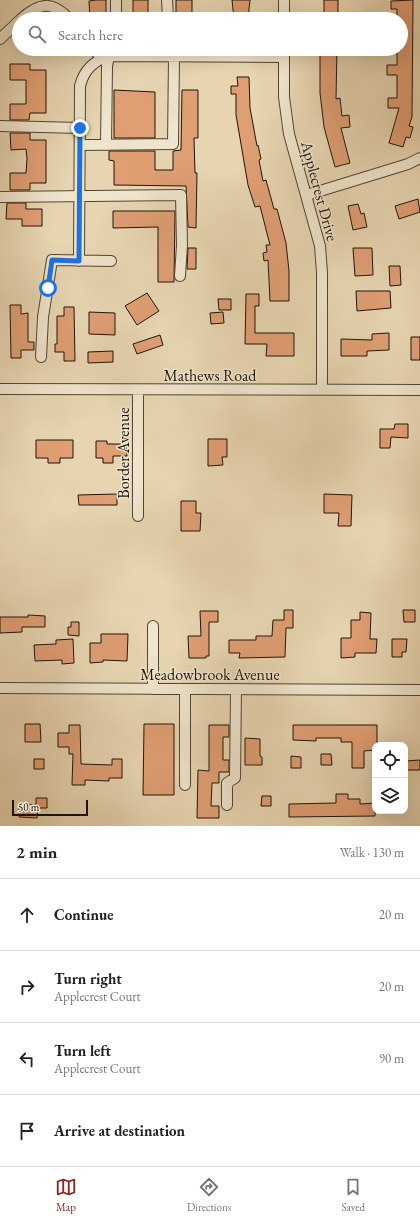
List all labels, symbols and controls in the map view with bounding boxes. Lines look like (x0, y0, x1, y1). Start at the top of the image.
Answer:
search box (12, 12, 408, 56)
icon: search (26, 23, 48, 45)
text: Search here (58, 25, 123, 44)
route end (71, 119, 89, 137)
street label: Applecrest Drive (296, 138, 343, 243)
route start (39, 279, 57, 297)
street label: Mathews Road (164, 365, 257, 386)
street label: Border Avenue (113, 407, 134, 499)
street label: Meadowbrook Avenue (140, 664, 280, 685)
map controls (372, 742, 408, 814)
button: locate (372, 742, 408, 778)
button: layers (372, 778, 408, 814)
scale bar (12, 798, 88, 817)
text: 50 m (18, 800, 39, 814)
text: 2 min (16, 841, 57, 863)
text: Walk · 130 m (340, 844, 404, 861)
icon: ahead (16, 904, 38, 926)
text: Continue (54, 905, 114, 924)
text: 20 m (379, 906, 404, 923)
text: Turn right (54, 969, 122, 988)
icon: right (16, 976, 38, 998)
text: 20 m (379, 978, 404, 995)
text: Applecrest Court (54, 988, 141, 1005)
text: Turn left (54, 1041, 111, 1060)
icon: left (16, 1048, 38, 1070)
text: 90 m (379, 1050, 404, 1067)
text: Applecrest Court (54, 1060, 141, 1077)
icon: arrive (16, 1120, 38, 1142)
text: Arrive at destination (54, 1121, 185, 1140)
tab: Map (55, 1176, 77, 1214)
tab: Directions (187, 1176, 231, 1214)
tab: Saved (341, 1176, 365, 1214)

